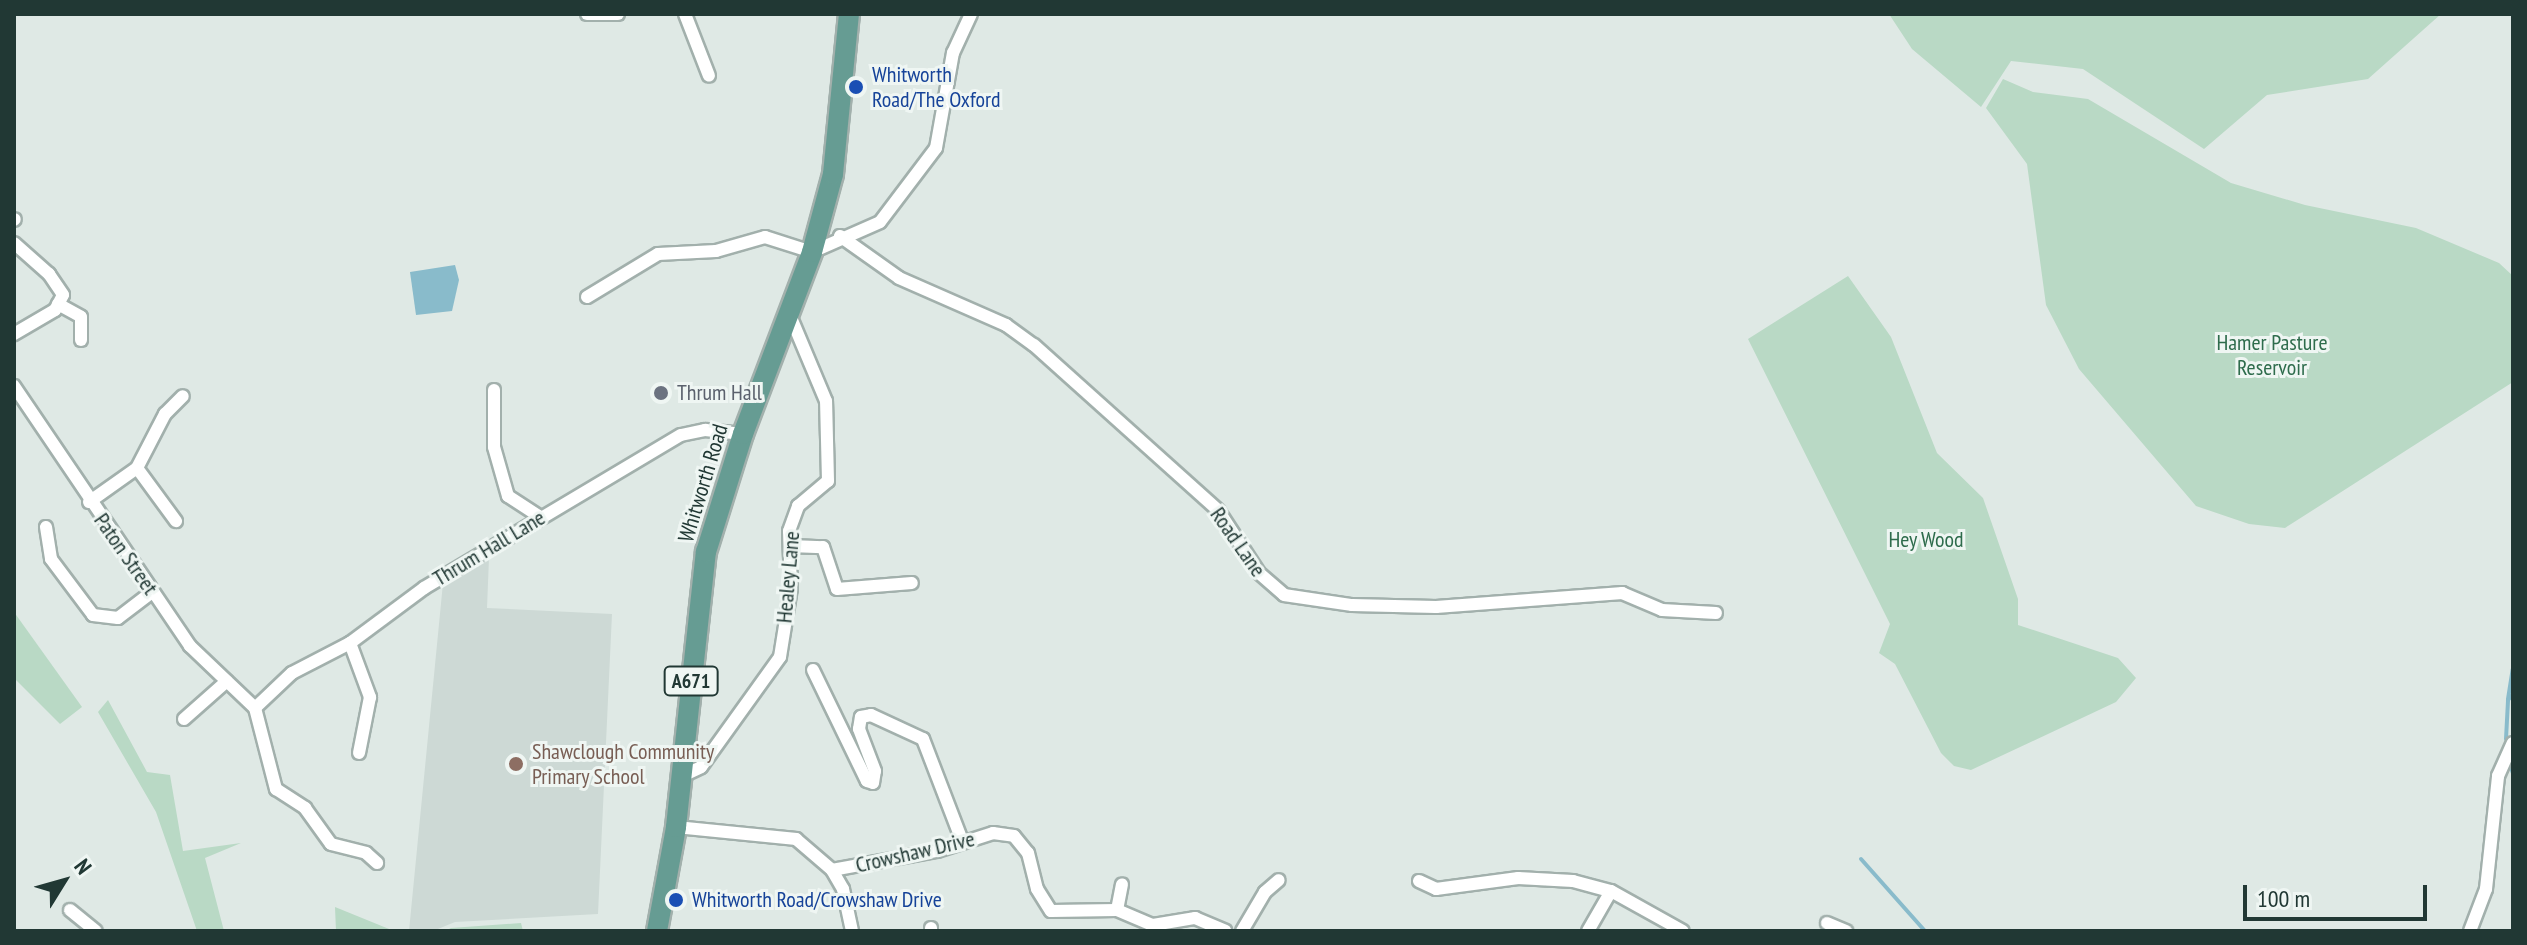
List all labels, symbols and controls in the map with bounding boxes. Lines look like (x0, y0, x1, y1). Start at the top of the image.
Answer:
place label: Whitworth Road/The Oxford (872, 61, 1000, 112)
marker: Whitworth Road/The Oxford (847, 78, 865, 96)
park label: Hamer Pasture Reservoir (2217, 329, 2327, 380)
place label: Thrum Hall (677, 380, 762, 406)
marker: Thrum Hall (652, 384, 670, 402)
street label: Whitworth Road (673, 421, 733, 545)
street label: Road Lane (1205, 502, 1271, 582)
street label: Thrum Hall Lane (428, 504, 550, 592)
street label: Paton Street (88, 508, 164, 600)
park label: Hey Wood (1888, 527, 1964, 553)
street label: Healey Lane (771, 530, 805, 624)
road number: A671 (663, 665, 719, 697)
place label: Shawclough Community Primary School (532, 738, 714, 790)
marker: Shawclough Community Primary School (507, 755, 525, 773)
street label: Crowshaw Drive (853, 825, 977, 879)
north arrow (24, 841, 104, 921)
text: N (68, 853, 98, 880)
scale bar (2247, 869, 2431, 919)
text: 100 m (2257, 883, 2310, 914)
place label: Whitworth Road/Crowshaw Drive (692, 887, 942, 913)
marker: Whitworth Road/Crowshaw Drive (667, 891, 685, 909)

